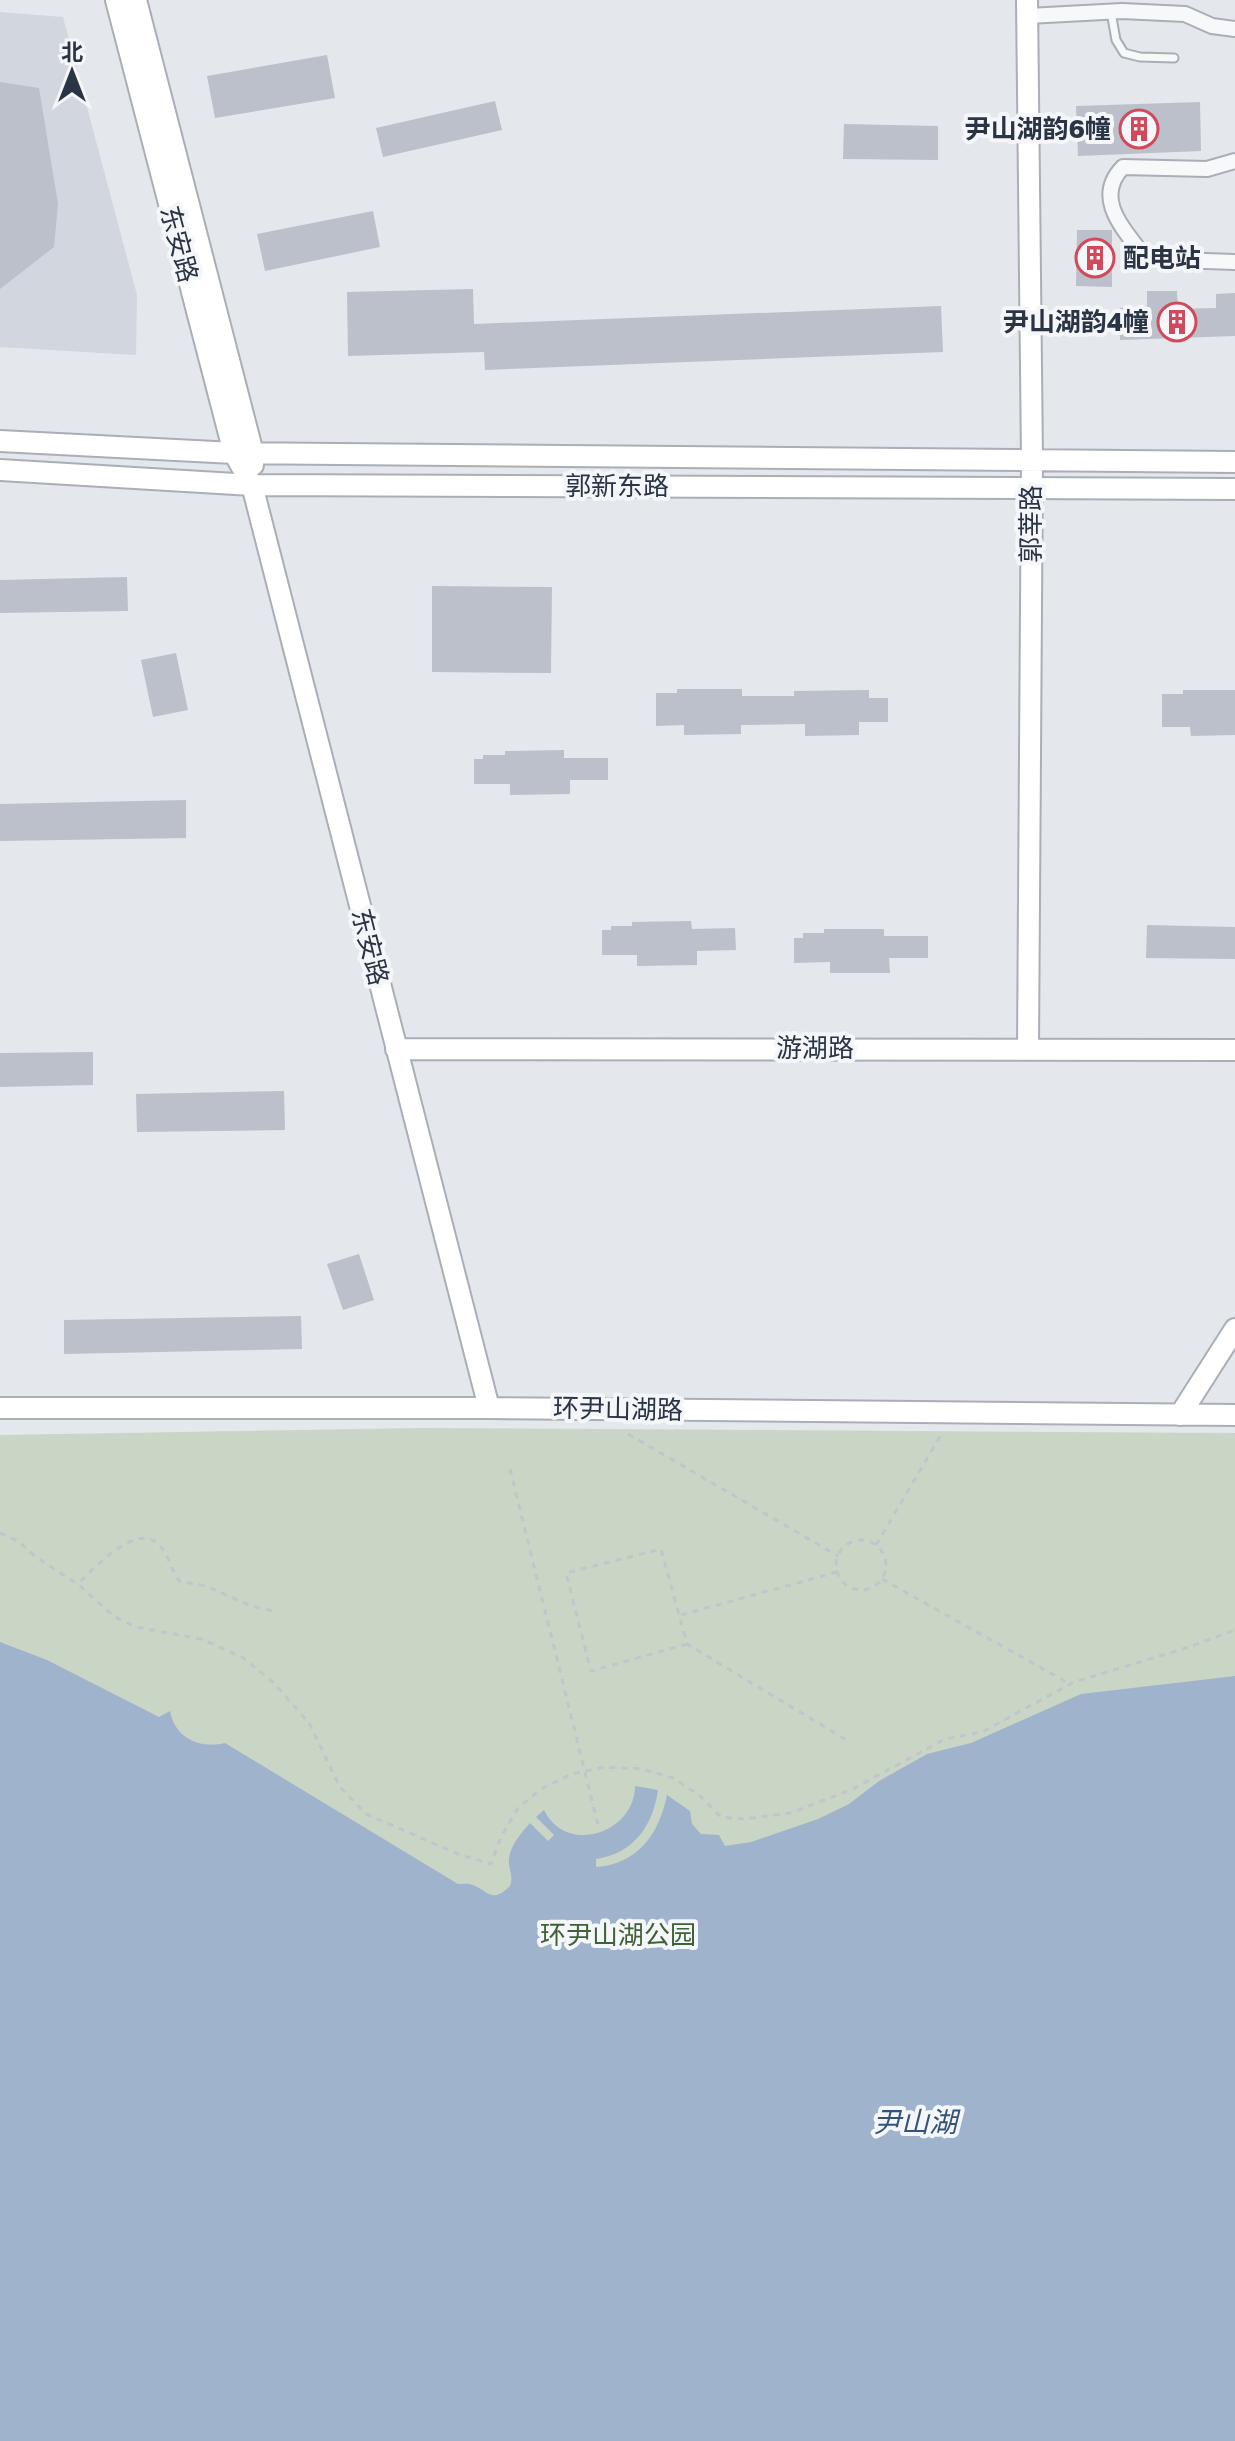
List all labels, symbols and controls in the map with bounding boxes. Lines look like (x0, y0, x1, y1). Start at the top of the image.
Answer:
north arrow (32, 32, 112, 112)
text: 北 (61, 38, 83, 65)
building icon: 尹山湖韵6幢 (1118, 108, 1160, 150)
place label: 尹山湖韵6幢 (964, 113, 1111, 144)
street label: 东安路 (154, 202, 205, 286)
building icon: 配电站 (1074, 237, 1116, 279)
place label: 配电站 (1123, 242, 1201, 273)
building icon: 尹山湖韵4幢 (1156, 301, 1198, 343)
place label: 尹山湖韵4幢 (1003, 306, 1149, 337)
street label: 郭新东路 (565, 470, 669, 501)
street label: 郭莘路 (1015, 485, 1046, 563)
street label: 东安路 (346, 905, 395, 988)
street label: 游湖路 (776, 1032, 854, 1063)
street label: 环尹山湖路 (553, 1392, 683, 1425)
park label: 环尹山湖公园 (540, 1919, 696, 1950)
water label: 尹山湖 (873, 2105, 961, 2138)

